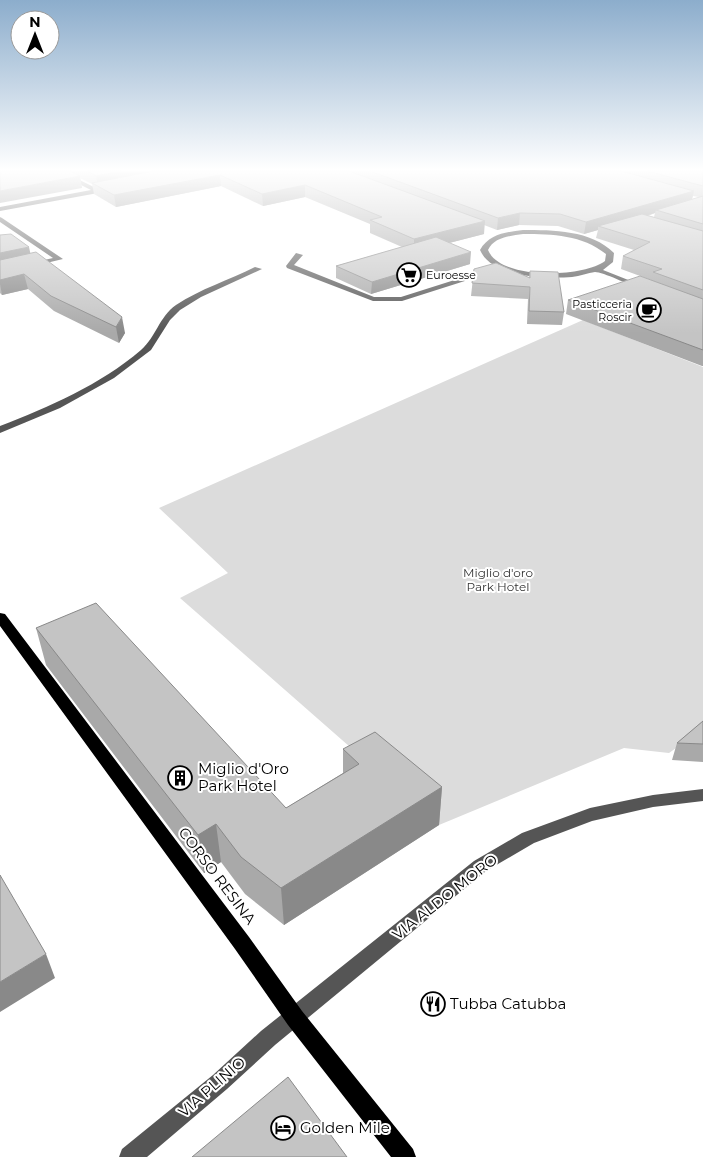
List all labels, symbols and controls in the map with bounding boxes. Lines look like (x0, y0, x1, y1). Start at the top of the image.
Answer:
north arrow (10, 10, 60, 60)
text: N (29, 13, 41, 31)
supermarket icon: Euroesse (396, 262, 422, 288)
place label: Euroesse (426, 268, 476, 282)
place label: Pasticceria Roscir (572, 297, 632, 324)
cafe icon: Pasticceria Roscir (636, 297, 662, 323)
park label: Miglio d'oro Park Hotel (463, 565, 533, 594)
place label: Miglio d'Oro Park Hotel (198, 759, 289, 795)
building icon: Miglio d'Oro Park Hotel (167, 765, 193, 791)
street label: CORSO RESINA (175, 823, 260, 928)
street label: VIA ALDO MORO (388, 850, 501, 944)
restaurant icon: Tubba Catubba (420, 991, 446, 1017)
place label: Tubba Catubba (450, 994, 566, 1013)
street label: VIA PLINIO (174, 1052, 249, 1121)
hotel icon: Golden Mile (270, 1115, 296, 1141)
place label: Golden Mile (300, 1118, 390, 1137)

